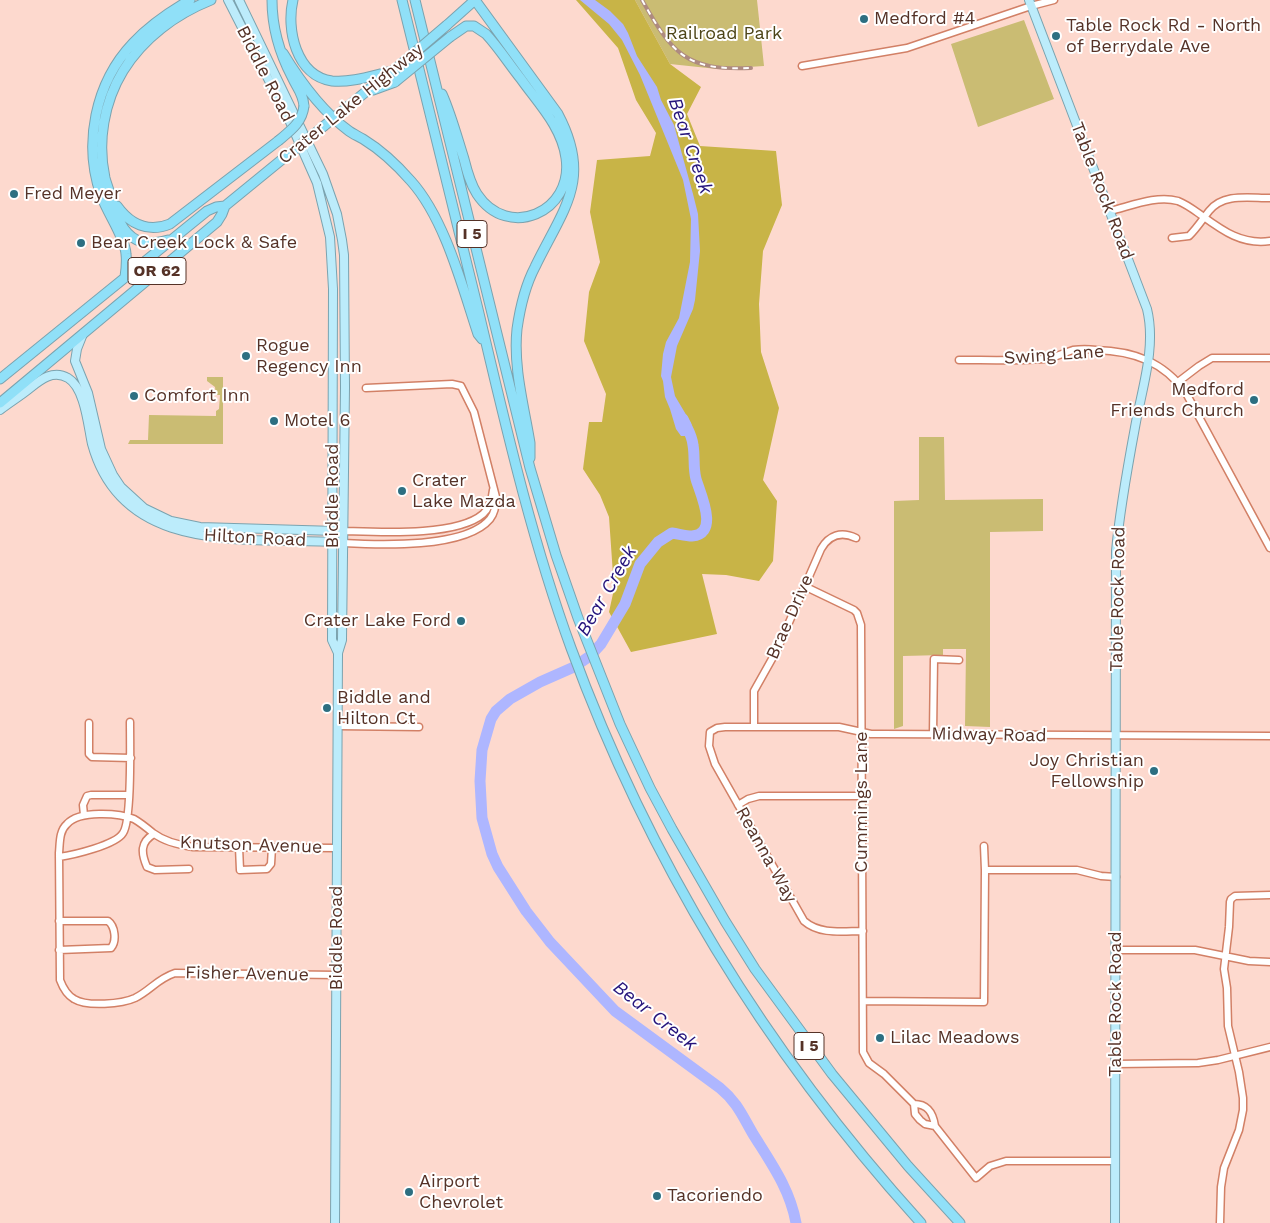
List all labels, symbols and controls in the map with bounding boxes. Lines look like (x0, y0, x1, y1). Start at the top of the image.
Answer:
place label: Medford #4 (874, 8, 976, 30)
marker: Medford #4 (858, 13, 870, 25)
place label: Table Rock Rd - North of Berrydale Ave (1066, 15, 1261, 58)
street label: Biddle Road (232, 22, 298, 126)
park label: Railroad Park (666, 23, 782, 45)
marker: Table Rock Rd - North of Berrydale Ave (1050, 30, 1062, 42)
street label: Crater Lake Highway (274, 39, 428, 169)
water label: Bear Creek (663, 95, 717, 197)
street label: Table Rock Road (1066, 119, 1138, 263)
place label: Fred Meyer (24, 183, 121, 205)
marker: Fred Meyer (8, 188, 20, 200)
road number: I 5 (457, 220, 487, 248)
place label: Bear Creek Lock & Safe (91, 232, 297, 254)
marker: Bear Creek Lock & Safe (75, 237, 87, 249)
road number: OR 62 (128, 258, 186, 284)
place label: Rogue Regency Inn (256, 335, 362, 378)
street label: Swing Lane (1003, 341, 1105, 369)
marker: Rogue Regency Inn (240, 350, 252, 362)
place label: Medford Friends Church (1110, 379, 1244, 422)
place label: Comfort Inn (144, 385, 250, 407)
marker: Comfort Inn (128, 390, 140, 402)
marker: Medford Friends Church (1248, 394, 1260, 406)
place label: Motel 6 (284, 410, 350, 432)
marker: Motel 6 (268, 415, 280, 427)
street label: Biddle Road (322, 443, 344, 549)
place label: Crater Lake Mazda (412, 470, 516, 512)
marker: Crater Lake Mazda (396, 485, 408, 497)
street label: Hilton Road (203, 525, 307, 551)
street label: Table Rock Road (1106, 526, 1130, 672)
water label: Bear Creek (572, 542, 642, 640)
street label: Brae Drive (762, 571, 818, 663)
place label: Crater Lake Ford (304, 610, 451, 632)
marker: Crater Lake Ford (455, 615, 467, 627)
place label: Biddle and Hilton Ct (337, 687, 431, 730)
marker: Biddle and Hilton Ct (321, 702, 333, 714)
street label: Midway Road (931, 723, 1047, 747)
street label: Cummings Lane (851, 731, 873, 873)
place label: Joy Christian Fellowship (1029, 750, 1144, 792)
marker: Joy Christian Fellowship (1148, 765, 1160, 777)
street label: Reanna Way (731, 803, 801, 907)
street label: Knutson Avenue (179, 832, 323, 858)
street label: Biddle Road (326, 885, 348, 991)
street label: Table Rock Road (1105, 931, 1127, 1077)
street label: Fisher Avenue (185, 962, 309, 986)
water label: Bear Creek (608, 976, 702, 1056)
place label: Lilac Meadows (890, 1027, 1019, 1049)
road number: I 5 (794, 1032, 824, 1060)
marker: Lilac Meadows (874, 1032, 886, 1044)
place label: Airport Chevrolet (419, 1171, 503, 1214)
place label: Tacoriendo (667, 1185, 763, 1207)
marker: Airport Chevrolet (403, 1186, 415, 1198)
marker: Tacoriendo (651, 1190, 663, 1202)

